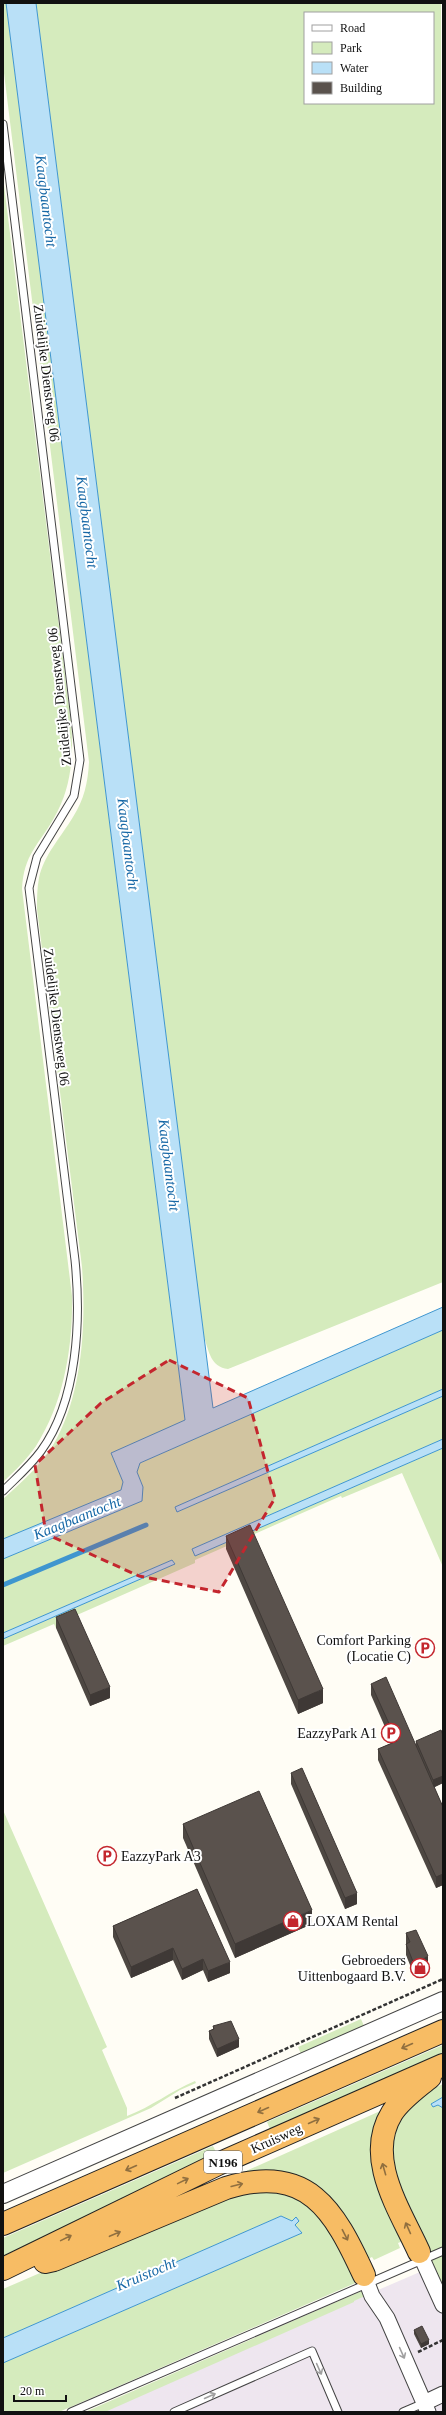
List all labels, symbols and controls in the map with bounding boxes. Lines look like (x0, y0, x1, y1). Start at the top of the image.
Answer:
legend (304, 12, 434, 104)
text: Road (340, 21, 365, 35)
text: Park (340, 41, 362, 55)
text: Water (340, 61, 368, 75)
text: Building (340, 81, 382, 95)
water label: Kaagbaantocht (32, 153, 60, 249)
street label: Zuidelijke Dienstweg 06 (31, 303, 62, 443)
water label: Kaagbaantocht (73, 474, 101, 570)
street label: Zuidelijke Dienstweg 06 (45, 627, 74, 767)
water label: Kaagbaantocht (114, 796, 142, 892)
street label: Zuidelijke Dienstweg 06 (41, 947, 72, 1087)
water label: Kaagbaantocht (155, 1117, 183, 1213)
water label: Kaagbaantocht (30, 1493, 124, 1543)
place label: Comfort Parking (Locatie C) (317, 1633, 411, 1665)
parking icon: Comfort Parking (Locatie C) (414, 1637, 436, 1659)
parking icon: EazzyPark A1 (380, 1722, 402, 1744)
place label: EazzyPark A1 (297, 1726, 377, 1741)
parking icon: EazzyPark A3 (96, 1845, 118, 1867)
place label: EazzyPark A3 (121, 1849, 201, 1864)
shop icon: LOXAM Rental (282, 1910, 304, 1932)
place label: LOXAM Rental (307, 1914, 398, 1929)
place label: Gebroeders Uittenbogaard B.V. (298, 1953, 406, 1984)
shop icon: Gebroeders Uittenbogaard B.V. (409, 1957, 431, 1979)
one-way arrow (402, 2043, 414, 2051)
one-way arrow (257, 2106, 269, 2114)
one-way arrow (308, 2117, 320, 2124)
street label: Kruisweg (248, 2121, 304, 2156)
road number: N196 (204, 2151, 242, 2173)
one-way arrow (380, 2162, 387, 2175)
one-way arrow (125, 2165, 137, 2172)
one-way arrow (177, 2177, 189, 2184)
one-way arrow (231, 2181, 244, 2188)
one-way arrow (404, 2223, 411, 2235)
one-way arrow (342, 2229, 349, 2241)
one-way arrow (109, 2230, 121, 2237)
one-way arrow (60, 2234, 72, 2241)
water label: Kruistocht (113, 2254, 179, 2294)
one-way arrow (399, 2347, 406, 2359)
one-way arrow (316, 2362, 323, 2374)
scale bar (14, 2377, 66, 2403)
text: 20 m (20, 2384, 45, 2398)
one-way arrow (204, 2392, 216, 2399)

